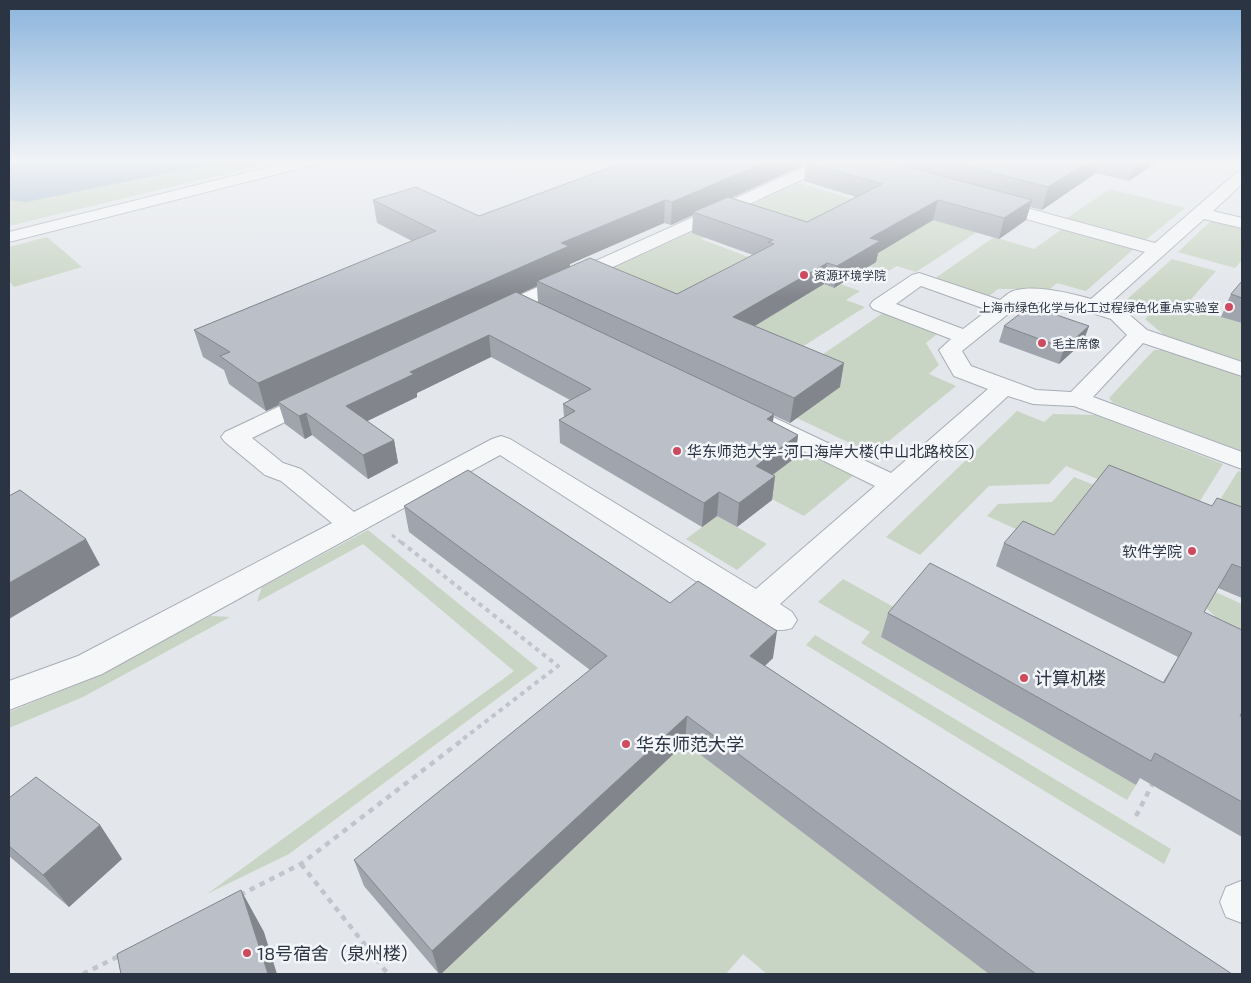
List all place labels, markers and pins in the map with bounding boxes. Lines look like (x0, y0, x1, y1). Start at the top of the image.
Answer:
place label: 资源环境学院 (814, 268, 886, 282)
marker: 资源环境学院 (798, 269, 810, 281)
place label: 上海市绿色化学与化工过程绿色化重点实验室 (979, 300, 1219, 314)
marker: 上海市绿色化学与化工过程绿色化重点实验室 (1223, 301, 1235, 313)
place label: 毛主席像 (1052, 336, 1100, 350)
marker: 毛主席像 (1036, 337, 1048, 349)
place label: 华东师范大学-河口海岸大楼(中山北路校区) (687, 442, 975, 460)
marker: 华东师范大学-河口海岸大楼(中山北路校区) (671, 445, 683, 457)
place label: 软件学院 (1122, 542, 1182, 560)
marker: 软件学院 (1186, 545, 1198, 557)
place label: 计算机楼 (1034, 667, 1106, 689)
marker: 计算机楼 (1018, 672, 1030, 684)
place label: 华东师范大学 (636, 733, 744, 755)
marker: 华东师范大学 (620, 738, 632, 750)
place label: 18号宿舍（泉州楼） (257, 942, 419, 964)
marker: 18号宿舍（泉州楼） (241, 947, 253, 959)

